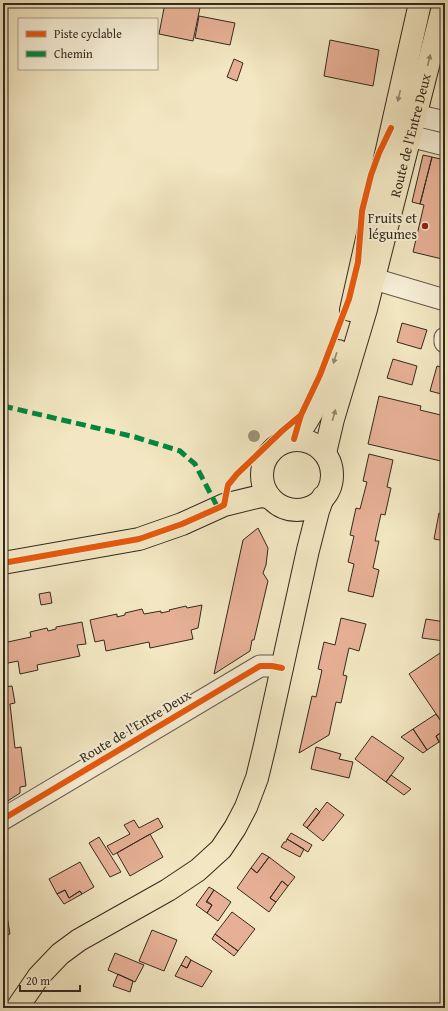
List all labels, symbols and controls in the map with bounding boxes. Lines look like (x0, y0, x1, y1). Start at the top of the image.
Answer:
legend (18, 18, 158, 70)
text: Piste cyclable (54, 25, 122, 42)
text: Chemin (54, 45, 93, 62)
one-way arrow (427, 54, 433, 66)
street label: Route de l'Entre Deux (385, 70, 436, 199)
one-way arrow (395, 89, 401, 102)
place label: Fruits et légumes (368, 208, 417, 244)
marker: Fruits et légumes (420, 221, 430, 231)
one-way arrow (332, 352, 338, 364)
one-way arrow (331, 409, 337, 421)
street label: Route de l'Entre Deux (75, 684, 195, 767)
scale bar (20, 967, 80, 993)
text: 20 m (26, 972, 50, 989)

